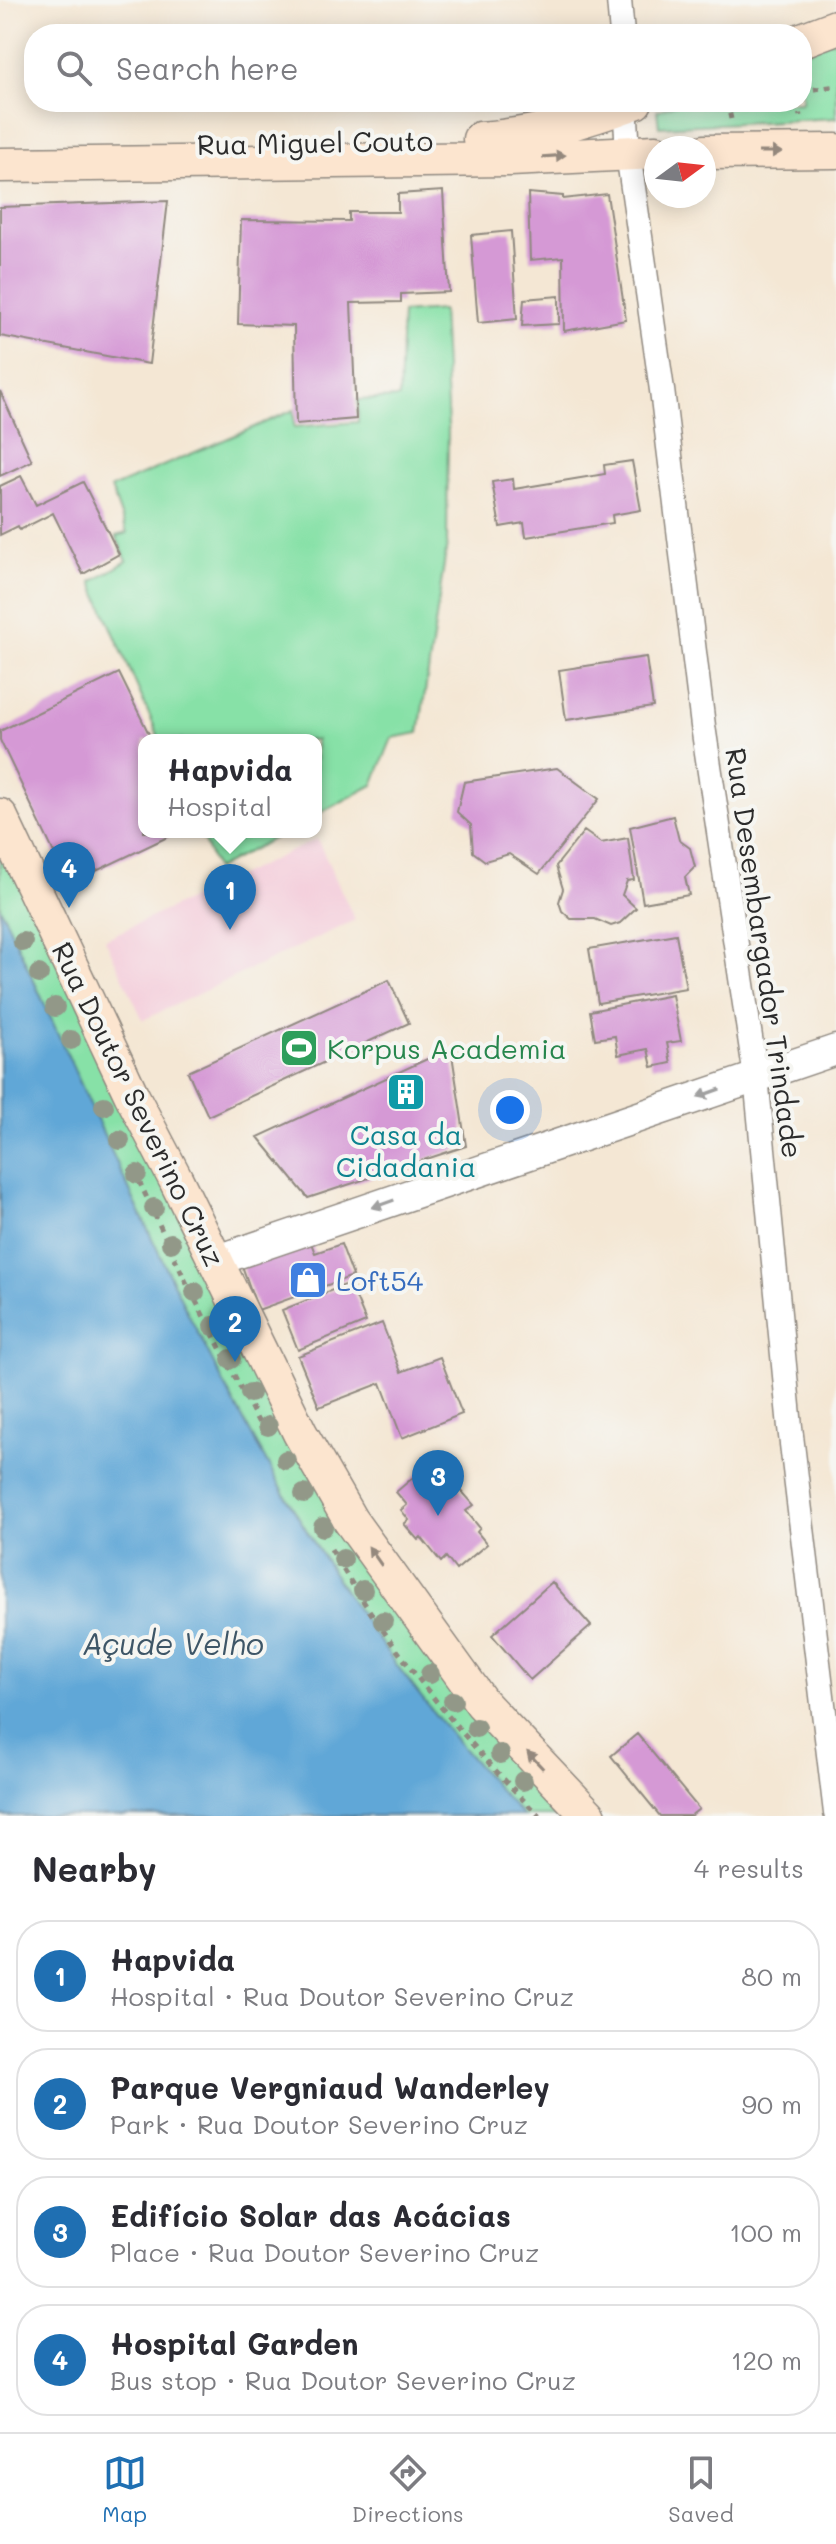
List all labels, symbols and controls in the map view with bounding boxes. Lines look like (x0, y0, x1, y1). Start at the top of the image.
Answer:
search box (24, 24, 812, 112)
icon: search (52, 46, 96, 90)
text: Search here (116, 48, 299, 88)
street label: Rua Miguel Couto (197, 122, 433, 162)
north arrow (644, 136, 716, 208)
one-way arrow (758, 146, 783, 158)
one-way arrow (542, 149, 567, 162)
popup (138, 734, 322, 838)
street label: Rua Desembargador Trindade (718, 746, 812, 1160)
text: Hapvida (167, 749, 293, 789)
text: Hospital (167, 789, 272, 823)
pin: 4 (43, 842, 95, 908)
pin: 1 (204, 864, 256, 930)
street label: Rua Doutor Severino Cruz (45, 936, 233, 1272)
sports icon: Korpus Academia (278, 1027, 320, 1069)
place label: Korpus Academia (327, 1030, 567, 1066)
building icon: Casa da Cidadania (385, 1071, 427, 1113)
one-way arrow (697, 1087, 721, 1099)
your location (490, 1090, 530, 1130)
place label: Casa da Cidadania (336, 1116, 476, 1184)
one-way arrow (371, 1198, 395, 1210)
shop icon: Loft54 (287, 1259, 329, 1301)
place label: Loft54 (336, 1262, 424, 1298)
pin: 2 (209, 1296, 261, 1362)
pin: 3 (412, 1450, 464, 1516)
one-way arrow (368, 1545, 383, 1566)
water label: Açude Velho (82, 1623, 264, 1663)
one-way arrow (527, 1751, 545, 1770)
text: Nearby (32, 1846, 157, 1891)
text: 4 results (694, 1851, 804, 1885)
text: Hapvida (110, 1939, 235, 1979)
text: 1 (54, 1959, 66, 1993)
text: 80 m (741, 1959, 802, 1993)
text: Hospital · Rua Doutor Severino Cruz (110, 1979, 574, 2013)
text: Parque Vergniaud Wanderley (110, 2067, 550, 2107)
text: 2 (53, 2087, 67, 2121)
text: 90 m (742, 2087, 802, 2121)
text: Park · Rua Doutor Severino Cruz (110, 2107, 528, 2141)
text: Edifício Solar das Acácias (110, 2195, 511, 2235)
text: 3 (52, 2215, 68, 2249)
text: 100 m (729, 2215, 802, 2249)
text: Place · Rua Doutor Severino Cruz (110, 2235, 539, 2269)
text: Hospital Garden (110, 2323, 358, 2363)
text: 4 (52, 2343, 68, 2377)
text: 120 m (731, 2343, 802, 2377)
text: Bus stop · Rua Doutor Severino Cruz (110, 2363, 576, 2397)
tab: Map (102, 2451, 147, 2528)
tab: Directions (352, 2451, 464, 2528)
tab: Saved (668, 2451, 734, 2528)

